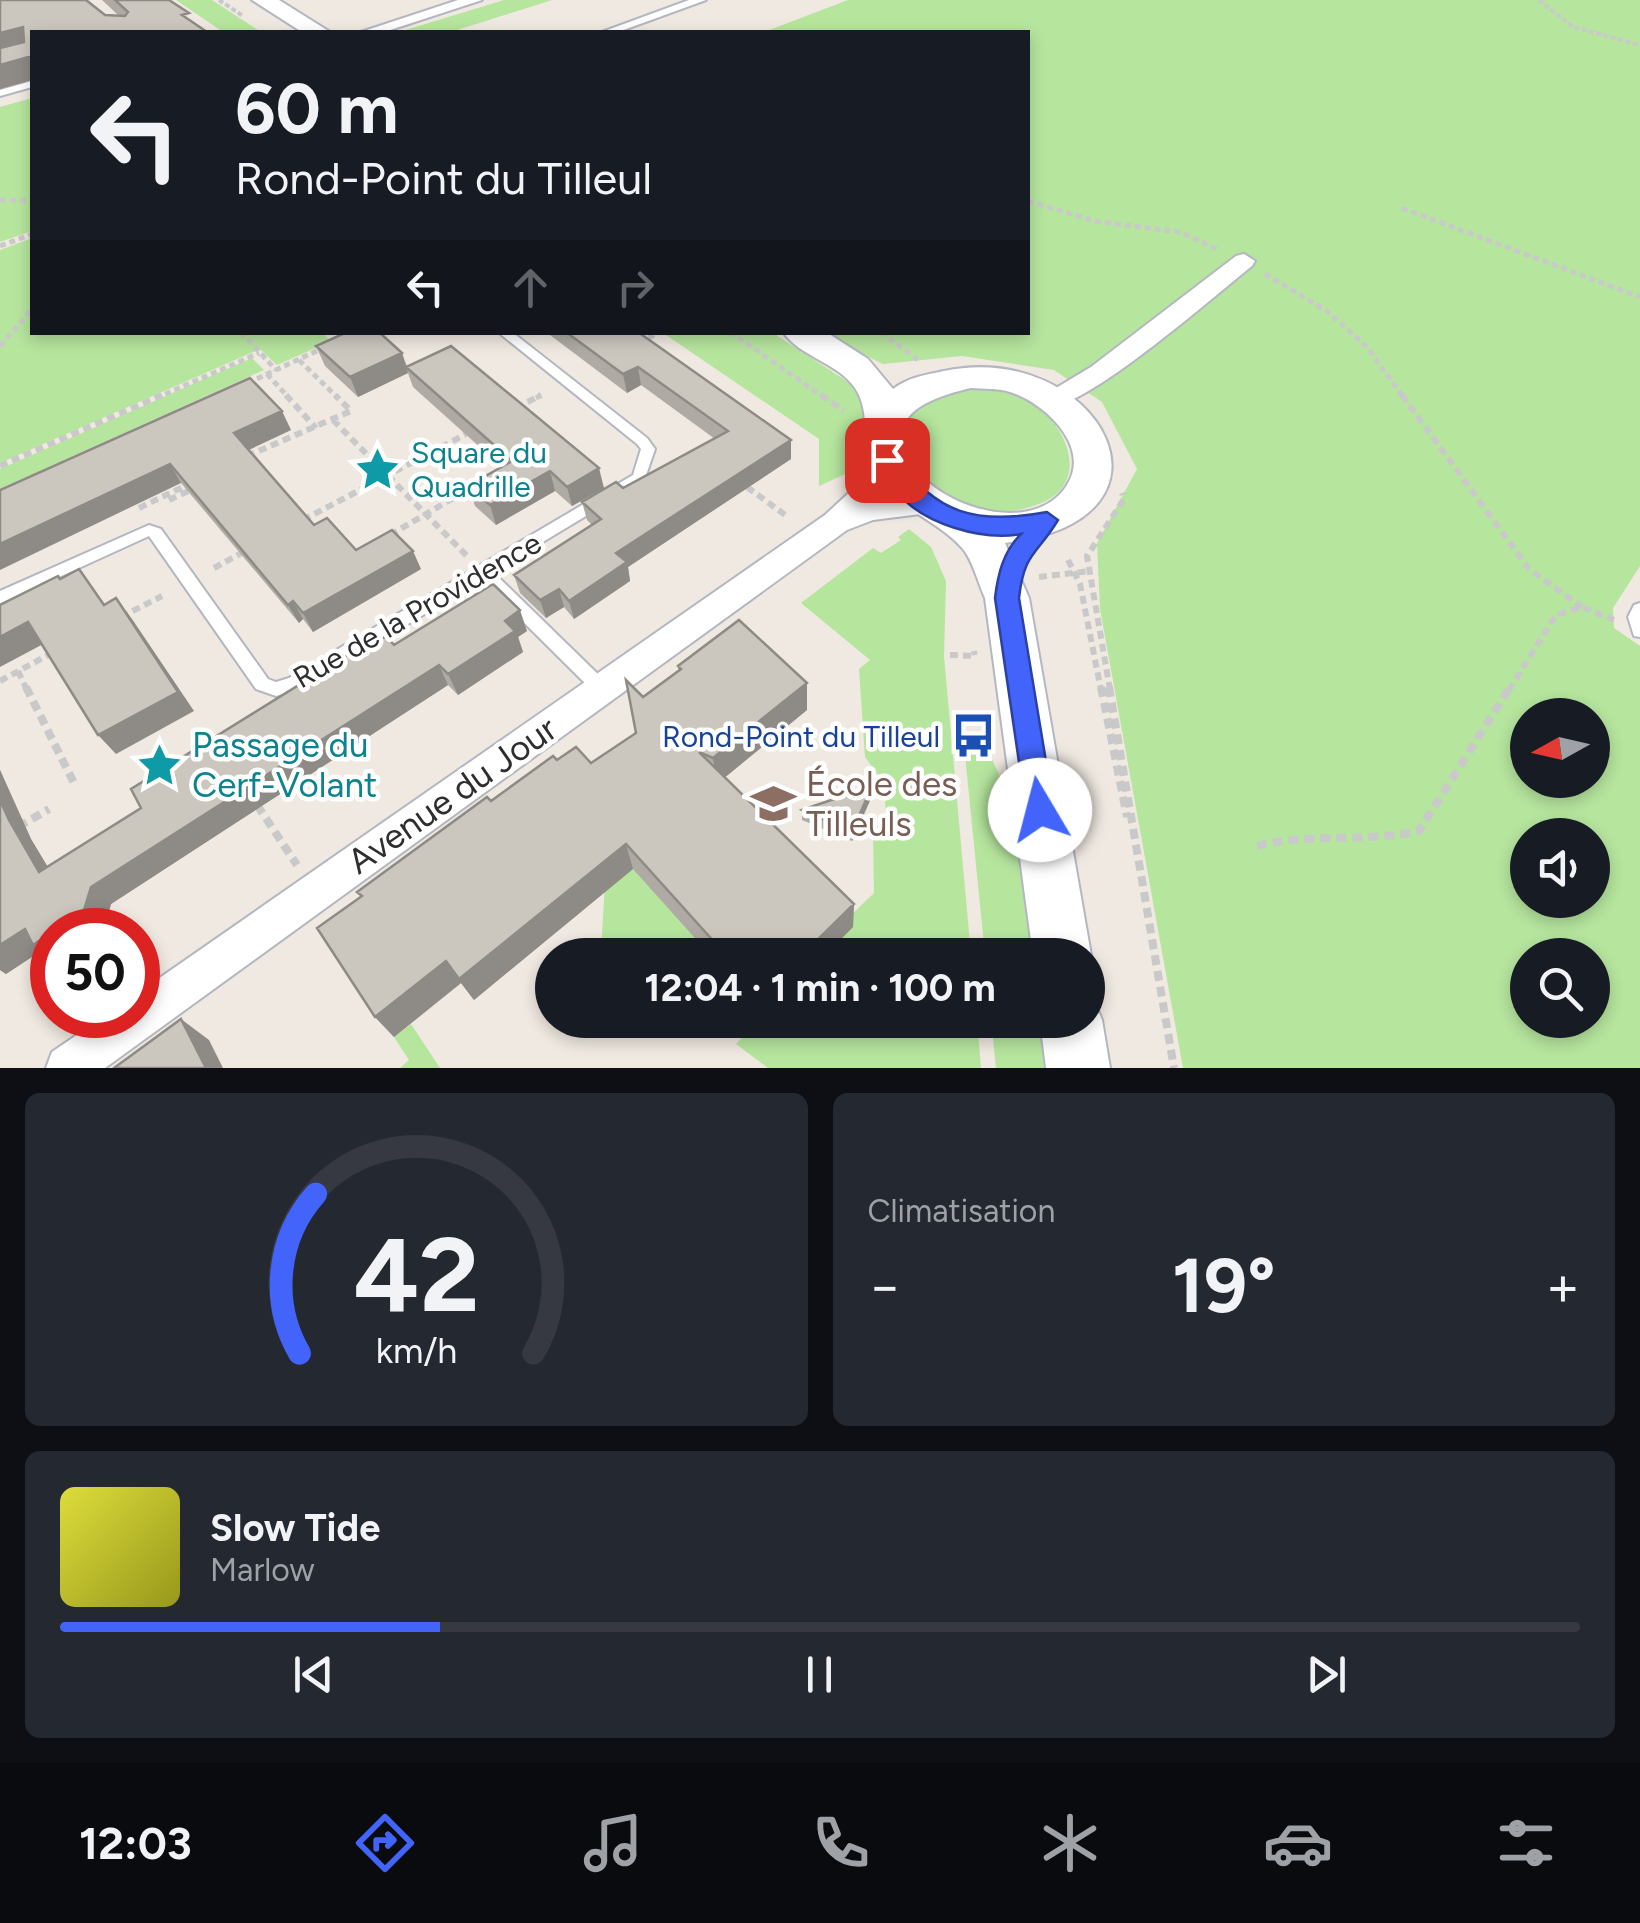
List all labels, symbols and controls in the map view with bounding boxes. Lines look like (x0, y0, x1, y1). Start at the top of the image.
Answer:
text: 60 m (235, 66, 399, 151)
icon: left (70, 70, 200, 200)
text: Rond-Point du Tilleul (235, 151, 652, 205)
icon: left (398, 260, 453, 315)
icon: ahead (503, 260, 558, 315)
icon: right (608, 260, 663, 315)
pin (845, 418, 930, 503)
icon: arrive (860, 433, 915, 488)
place label: Square du Quadrille (411, 434, 547, 505)
place icon: Square du Quadrille (354, 445, 402, 493)
street label: Rue de la Providence (286, 524, 548, 696)
north arrow (1510, 698, 1610, 798)
map controls (1510, 698, 1610, 1038)
street label: Avenue du Jour (339, 707, 565, 883)
bus stop icon: Rond-Point du Tilleul (949, 712, 997, 760)
place label: Rond-Point du Tilleul (662, 718, 940, 755)
place label: Passage du Cerf-Volant (192, 724, 377, 806)
place icon: Passage du Cerf-Volant (135, 741, 183, 789)
position arrow (988, 758, 1092, 862)
place label: École des Tilleuls (806, 763, 957, 845)
school or university icon: École des Tilleuls (749, 780, 797, 828)
button: sound (1510, 818, 1610, 918)
speed limit sign: 50 (30, 908, 160, 1038)
button: search (1510, 938, 1610, 1038)
text: 12:04 · 1 min · 100 m (644, 965, 996, 1011)
text: Climatisation (868, 1192, 1055, 1230)
text: 42 (353, 1212, 479, 1337)
text: 19° (1172, 1241, 1276, 1331)
text: − (868, 1253, 902, 1319)
text: + (1546, 1253, 1580, 1319)
text: km/h (375, 1329, 457, 1372)
text: Slow Tide (210, 1505, 380, 1551)
text: Marlow (210, 1551, 314, 1589)
icon: previous (286, 1647, 341, 1702)
icon: pause (792, 1647, 847, 1702)
icon: next (1299, 1647, 1354, 1702)
icon: directions (350, 1808, 420, 1878)
icon: music (578, 1808, 648, 1878)
icon: phone (806, 1808, 876, 1878)
icon: climate (1035, 1808, 1105, 1878)
icon: car (1263, 1808, 1333, 1878)
icon: filters (1491, 1808, 1561, 1878)
text: 12:03 (79, 1816, 192, 1870)

